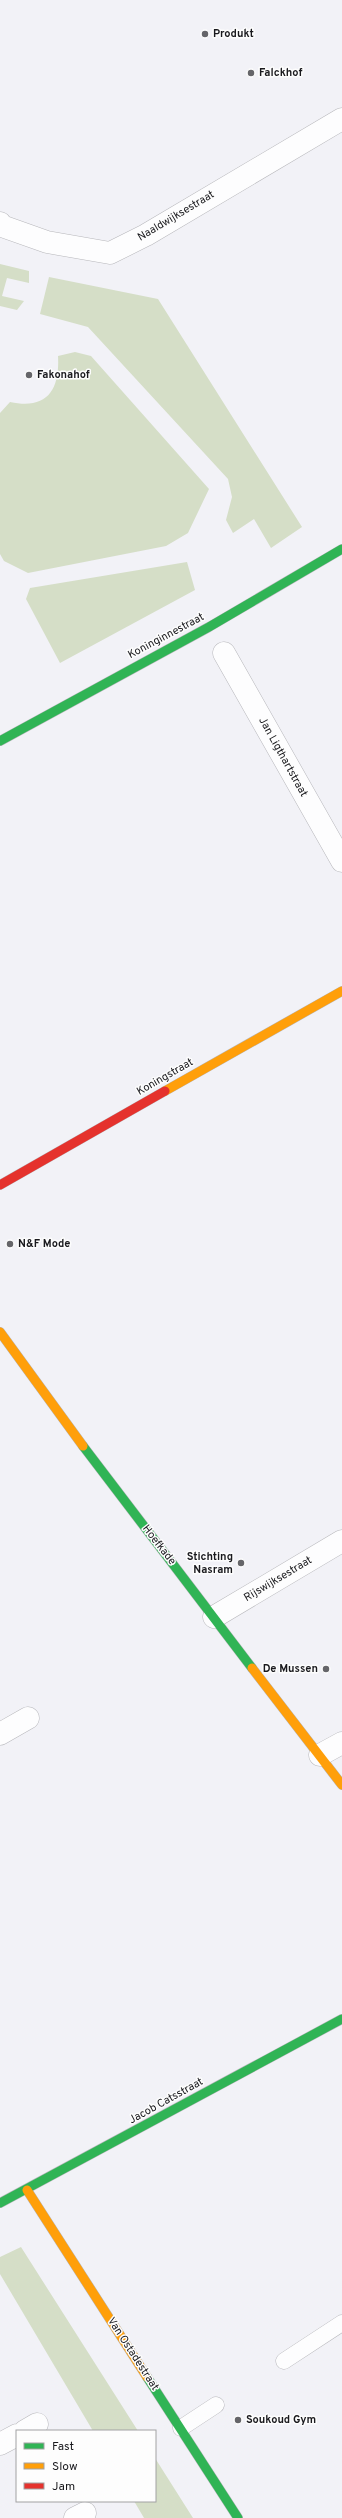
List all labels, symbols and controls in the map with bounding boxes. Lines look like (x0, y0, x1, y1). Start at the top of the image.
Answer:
place label: Produkt (213, 27, 254, 41)
marker: Produkt (200, 29, 210, 39)
place label: Falckhof (259, 66, 303, 80)
marker: Falckhof (246, 68, 256, 78)
street label: Naaldwijksestraat (135, 188, 217, 244)
place label: Fakonahof (37, 368, 90, 382)
marker: Fakonahof (24, 370, 34, 380)
street label: Koninginnestraat (125, 610, 207, 662)
street label: Jan Ligthartstraat (255, 715, 311, 799)
street label: Koningstraat (134, 1055, 196, 1099)
place label: N&F Mode (18, 1237, 70, 1251)
marker: N&F Mode (5, 1239, 15, 1249)
street label: Hoefkade (139, 1522, 179, 1568)
place label: Stichting Nasram (187, 1550, 233, 1577)
street label: Rijswijksestraat (241, 1553, 315, 1605)
marker: Stichting Nasram (236, 1558, 246, 1568)
place label: De Mussen (263, 1662, 318, 1676)
marker: De Mussen (321, 1664, 331, 1674)
street label: Jacob Catsstraat (126, 2075, 206, 2127)
street label: Van Ostadestraat (104, 2315, 162, 2393)
place label: Soukoud Gym (246, 2413, 316, 2427)
marker: Soukoud Gym (233, 2415, 243, 2425)
legend (16, 2430, 156, 2502)
text: Fast (52, 2439, 74, 2455)
text: Slow (52, 2459, 78, 2475)
text: Jam (52, 2479, 75, 2495)

